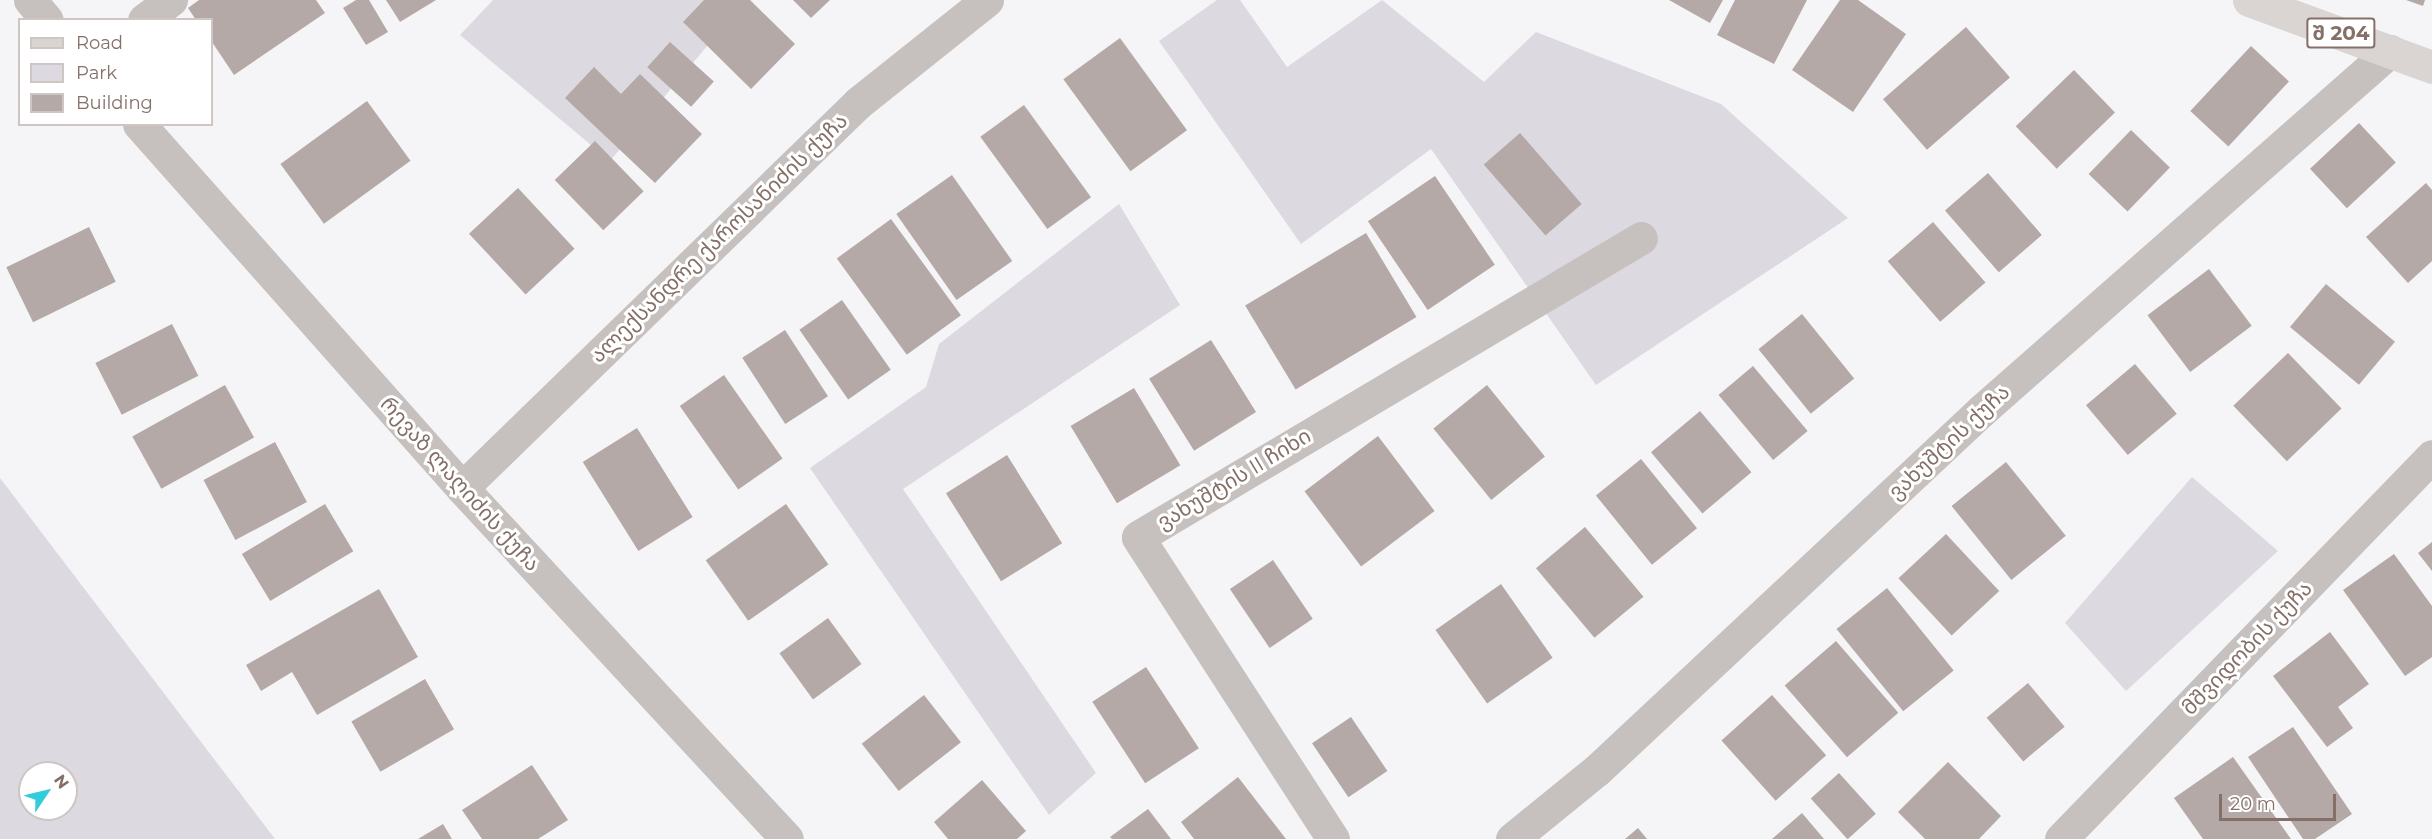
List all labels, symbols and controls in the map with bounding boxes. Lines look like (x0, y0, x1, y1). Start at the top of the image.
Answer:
road number: შ 204 (2305, 16, 2377, 50)
legend (18, 18, 213, 126)
text: Road (76, 32, 123, 54)
text: Park (76, 62, 117, 84)
text: Building (76, 92, 153, 114)
street label: ალექსანდრე ქაროსანიძის ქუჩა (585, 108, 853, 368)
street label: ვახუშტის ქუჩა (1883, 379, 2015, 505)
street label: რევაზ ლაღიძის ქუჩა (375, 392, 545, 576)
street label: ვახუშტის II ჩიხი (1153, 423, 1315, 535)
street label: მშვიდობის ქუჩა (2177, 576, 2317, 720)
north arrow (18, 761, 78, 821)
text: N (50, 771, 73, 792)
scale bar (2222, 782, 2339, 820)
text: 20 m (2230, 793, 2276, 815)

